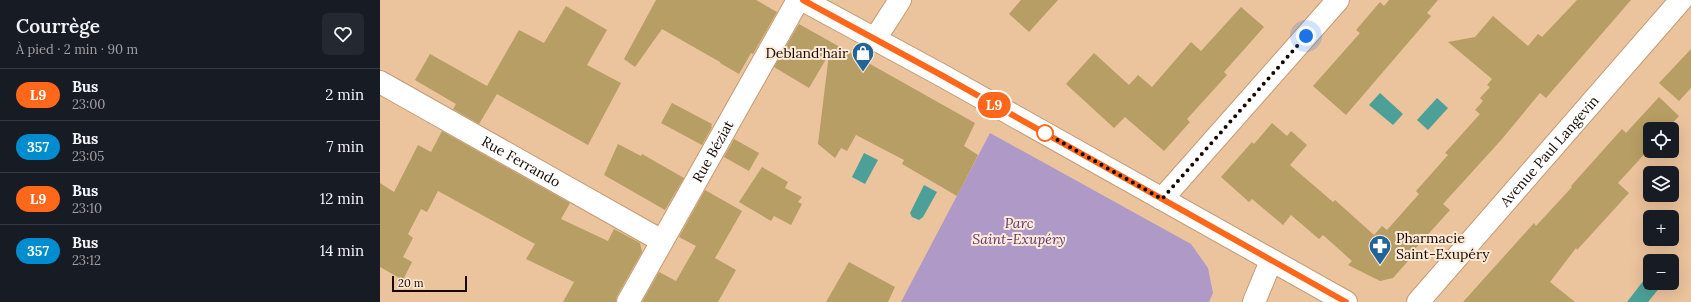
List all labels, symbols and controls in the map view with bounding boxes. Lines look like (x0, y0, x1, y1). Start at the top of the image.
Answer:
button: heart (322, 13, 364, 55)
text: Courrège (16, 14, 100, 38)
your location (1296, 26, 1316, 46)
shop icon: Debland'hair (850, 40, 876, 73)
text: À pied · 2 min · 90 m (16, 41, 138, 58)
place label: Debland'hair (765, 44, 848, 62)
text: Bus (72, 77, 98, 96)
text: 2 min (325, 85, 364, 104)
text: L9 (30, 86, 46, 104)
line badge: L9 (976, 92, 1012, 118)
street label: Avenue Paul Langevin (1495, 92, 1603, 211)
text: 23:00 (72, 96, 105, 113)
text: L9 (986, 96, 1002, 114)
street label: Rue Béziat (688, 117, 738, 185)
map controls (1643, 122, 1679, 290)
button: locate (1643, 122, 1679, 158)
unlabelled marker (1036, 124, 1054, 142)
text: Bus (72, 129, 98, 148)
street label: Rue Ferrando (478, 132, 564, 191)
text: 7 min (326, 137, 364, 156)
text: 357 (27, 138, 49, 156)
text: 23:05 (72, 148, 104, 165)
button: layers (1643, 166, 1679, 202)
text: Bus (72, 181, 98, 200)
text: 12 min (320, 189, 364, 208)
text: L9 (30, 190, 46, 208)
text: 23:10 (72, 200, 102, 217)
button: + (1643, 210, 1679, 246)
park label: Parc Saint-Exupéry (972, 214, 1066, 248)
place label: Pharmacie Saint-Exupéry (1396, 229, 1490, 263)
text: Bus (72, 233, 98, 252)
pharmacy icon: Pharmacie Saint-Exupéry (1367, 233, 1393, 266)
text: 14 min (320, 241, 364, 260)
text: 357 (27, 242, 49, 260)
text: 23:12 (72, 252, 101, 269)
button: − (1643, 254, 1679, 290)
scale bar (392, 274, 467, 293)
text: 20 m (398, 276, 423, 290)

